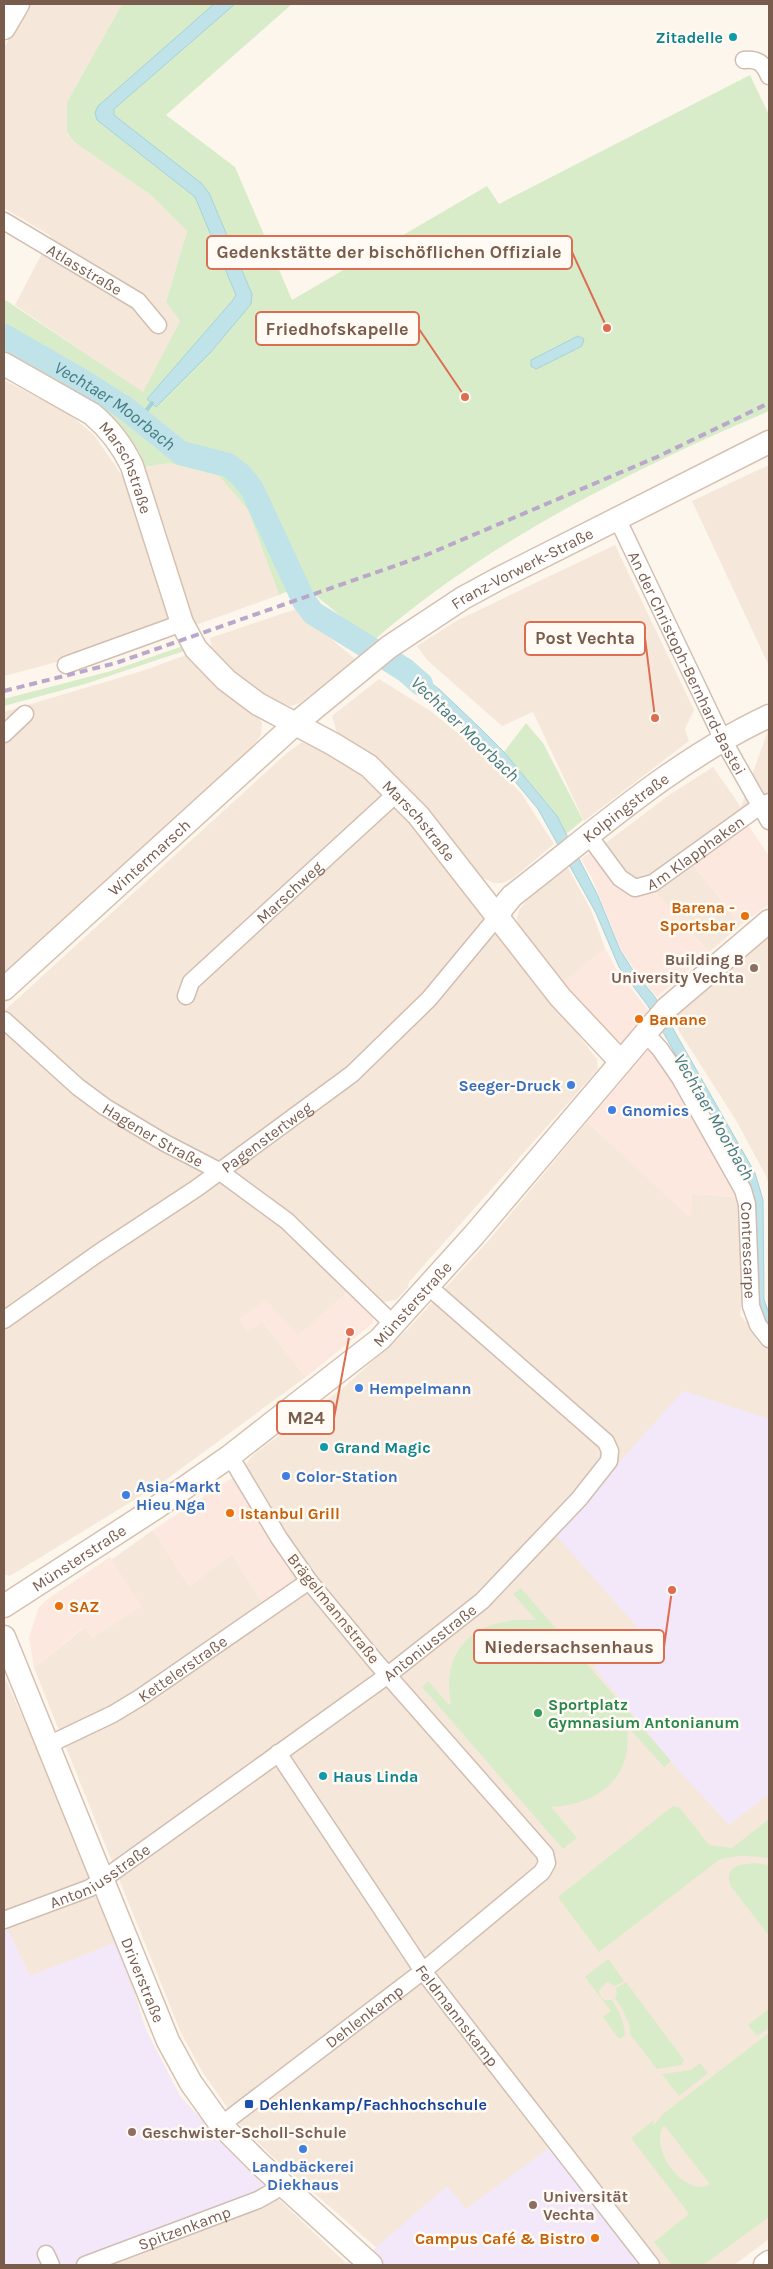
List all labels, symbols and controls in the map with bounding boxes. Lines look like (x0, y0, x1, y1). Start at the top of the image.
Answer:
place label: Zitadelle (655, 28, 723, 47)
marker: Zitadelle (727, 31, 739, 43)
callout: Gedenkstätte der bischöflichen Offiziale (207, 236, 572, 269)
street label: Atlasstraße (43, 240, 125, 299)
text: Gedenkstätte der bischöflichen Offiziale (216, 241, 562, 263)
callout: Friedhofskapelle (256, 312, 419, 345)
text: Friedhofskapelle (266, 318, 408, 340)
water label: Vechtaer Moorbach (50, 356, 180, 455)
street label: Marschstraße (95, 417, 156, 516)
street label: Franz-Vorwerk-Straße (448, 524, 596, 613)
street label: An der Christoph-Bernhard-Bastei (624, 548, 750, 778)
callout: Post Vechta (525, 622, 645, 655)
text: Post Vechta (535, 627, 635, 649)
water label: Vechtaer Moorbach (406, 671, 524, 787)
street label: Kolpingstraße (579, 769, 672, 846)
street label: Marschstraße (378, 776, 459, 865)
street label: Am Klapphaken (645, 812, 748, 894)
street label: Wintermarsch (104, 815, 194, 900)
street label: Marschweg (252, 857, 327, 928)
place label: Barena - Sportsbar (659, 898, 736, 935)
marker: Barena - Sportsbar (739, 910, 751, 922)
place label: Building B University Vechta (611, 950, 744, 987)
marker: Building B University Vechta (748, 962, 760, 974)
place label: Banane (649, 1010, 707, 1029)
marker: Banane (633, 1013, 645, 1025)
water label: Vechtaer Moorbach (669, 1050, 759, 1184)
place label: Seeger-Druck (459, 1076, 562, 1095)
marker: Seeger-Druck (565, 1079, 577, 1091)
street label: Pagenstertweg (218, 1098, 316, 1177)
street label: Hagener Straße (99, 1099, 206, 1171)
place label: Gnomics (622, 1101, 689, 1120)
marker: Gnomics (606, 1104, 618, 1116)
street label: Contrescarpe (737, 1201, 760, 1299)
street label: Münsterstraße (369, 1257, 456, 1351)
place label: Hempelmann (369, 1379, 472, 1398)
marker: Hempelmann (353, 1382, 365, 1394)
callout: M24 (277, 1401, 334, 1434)
text: M24 (287, 1407, 325, 1429)
place label: Grand Magic (334, 1438, 431, 1457)
marker: Grand Magic (318, 1441, 330, 1453)
place label: Color-Station (296, 1467, 398, 1486)
marker: Color-Station (280, 1470, 292, 1482)
place label: Asia-Markt Hieu Nga (136, 1477, 220, 1514)
marker: Asia-Markt Hieu Nga (120, 1489, 132, 1501)
place label: Istanbul Grill (240, 1504, 340, 1523)
marker: Istanbul Grill (224, 1507, 236, 1519)
street label: Münsterstraße (28, 1521, 130, 1596)
street label: Brägelmannstraße (283, 1549, 384, 1667)
place label: SAZ (69, 1597, 99, 1616)
marker: SAZ (53, 1600, 65, 1612)
street label: Antoniusstraße (380, 1600, 480, 1685)
callout: Niedersachsenhaus (474, 1630, 664, 1663)
street label: Kettelerstraße (134, 1632, 231, 1706)
text: Niedersachsenhaus (484, 1636, 654, 1658)
place label: Sportplatz Gymnasium Antonianum (548, 1695, 739, 1732)
marker: Sportplatz Gymnasium Antonianum (532, 1707, 544, 1719)
place label: Haus Linda (333, 1767, 418, 1786)
marker: Haus Linda (317, 1770, 329, 1782)
street label: Antoniusstraße (47, 1840, 154, 1912)
street label: Driverstraße (117, 1935, 168, 2025)
street label: Feldmannskamp (412, 1961, 502, 2070)
street label: Dehlenkamp (322, 1981, 407, 2052)
place label: Dehlenkamp/Fachhochschule (259, 2095, 487, 2114)
marker: Dehlenkamp/Fachhochschule (243, 2098, 255, 2110)
place label: Geschwister-Scholl-Schule (142, 2123, 347, 2142)
marker: Geschwister-Scholl-Schule (126, 2126, 138, 2138)
marker: Landbäckerei Diekhaus (297, 2143, 309, 2155)
place label: Landbäckerei Diekhaus (252, 2157, 354, 2194)
place label: Universität Vechta (543, 2187, 628, 2224)
marker: Universität Vechta (527, 2199, 539, 2211)
street label: Spitzenkamp (135, 2202, 233, 2254)
place label: Campus Café & Bistro (415, 2229, 585, 2248)
marker: Campus Café & Bistro (589, 2232, 601, 2244)

